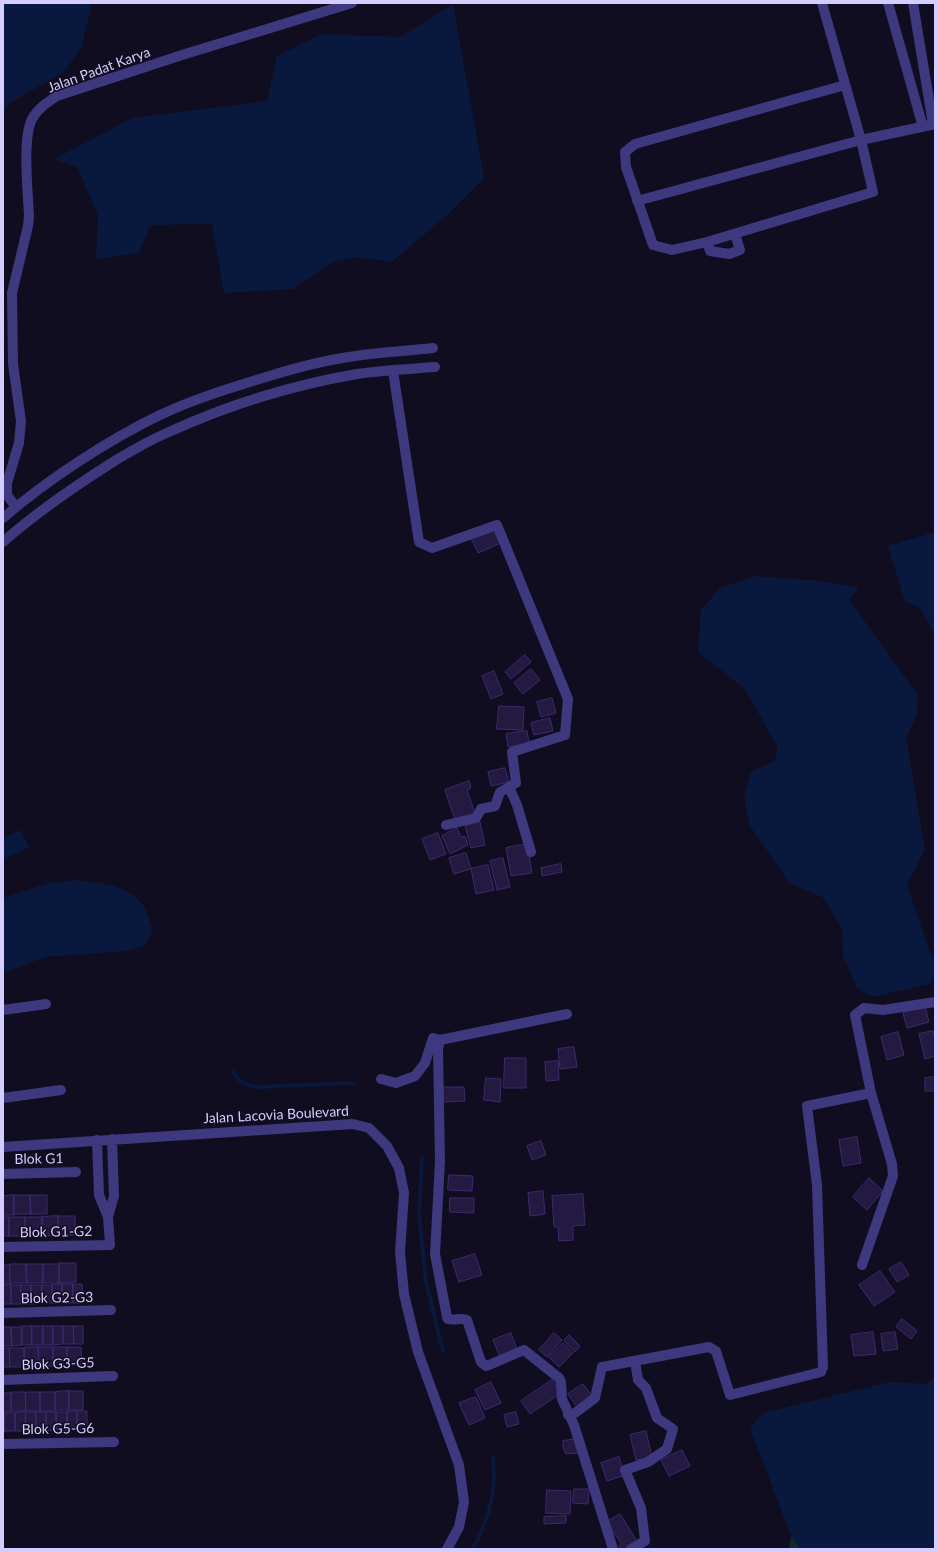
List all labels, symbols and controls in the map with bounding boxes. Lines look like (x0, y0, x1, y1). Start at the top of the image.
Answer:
street label: Jalan Padat Karya (45, 44, 153, 96)
street label: Jalan Lacovia Boulevard (203, 1103, 349, 1127)
street label: Blok G1 (14, 1150, 64, 1168)
street label: Blok G1-G2 (19, 1223, 93, 1241)
street label: Blok G2-G3 (20, 1289, 94, 1307)
street label: Blok G3-G5 (21, 1354, 95, 1374)
street label: Blok G5-G6 (21, 1420, 95, 1438)

